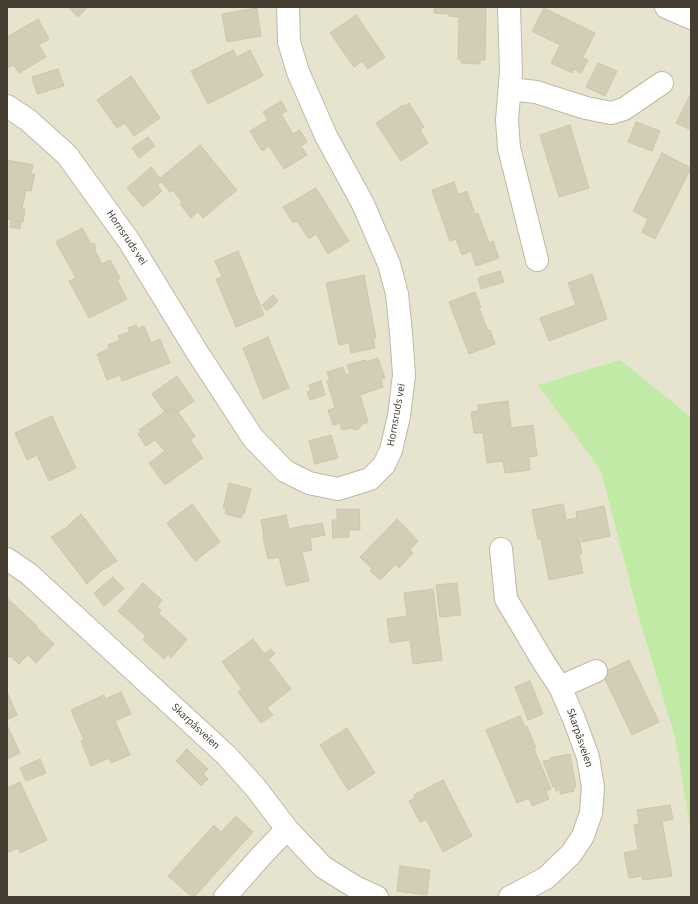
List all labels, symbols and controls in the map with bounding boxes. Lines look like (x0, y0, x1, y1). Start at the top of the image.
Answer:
street label: Hornsruds vei (103, 208, 149, 268)
street label: Hornsruds vei (385, 383, 409, 447)
street label: Skarpåsveien (168, 701, 222, 753)
street label: Skarpåsveien (563, 707, 595, 769)

